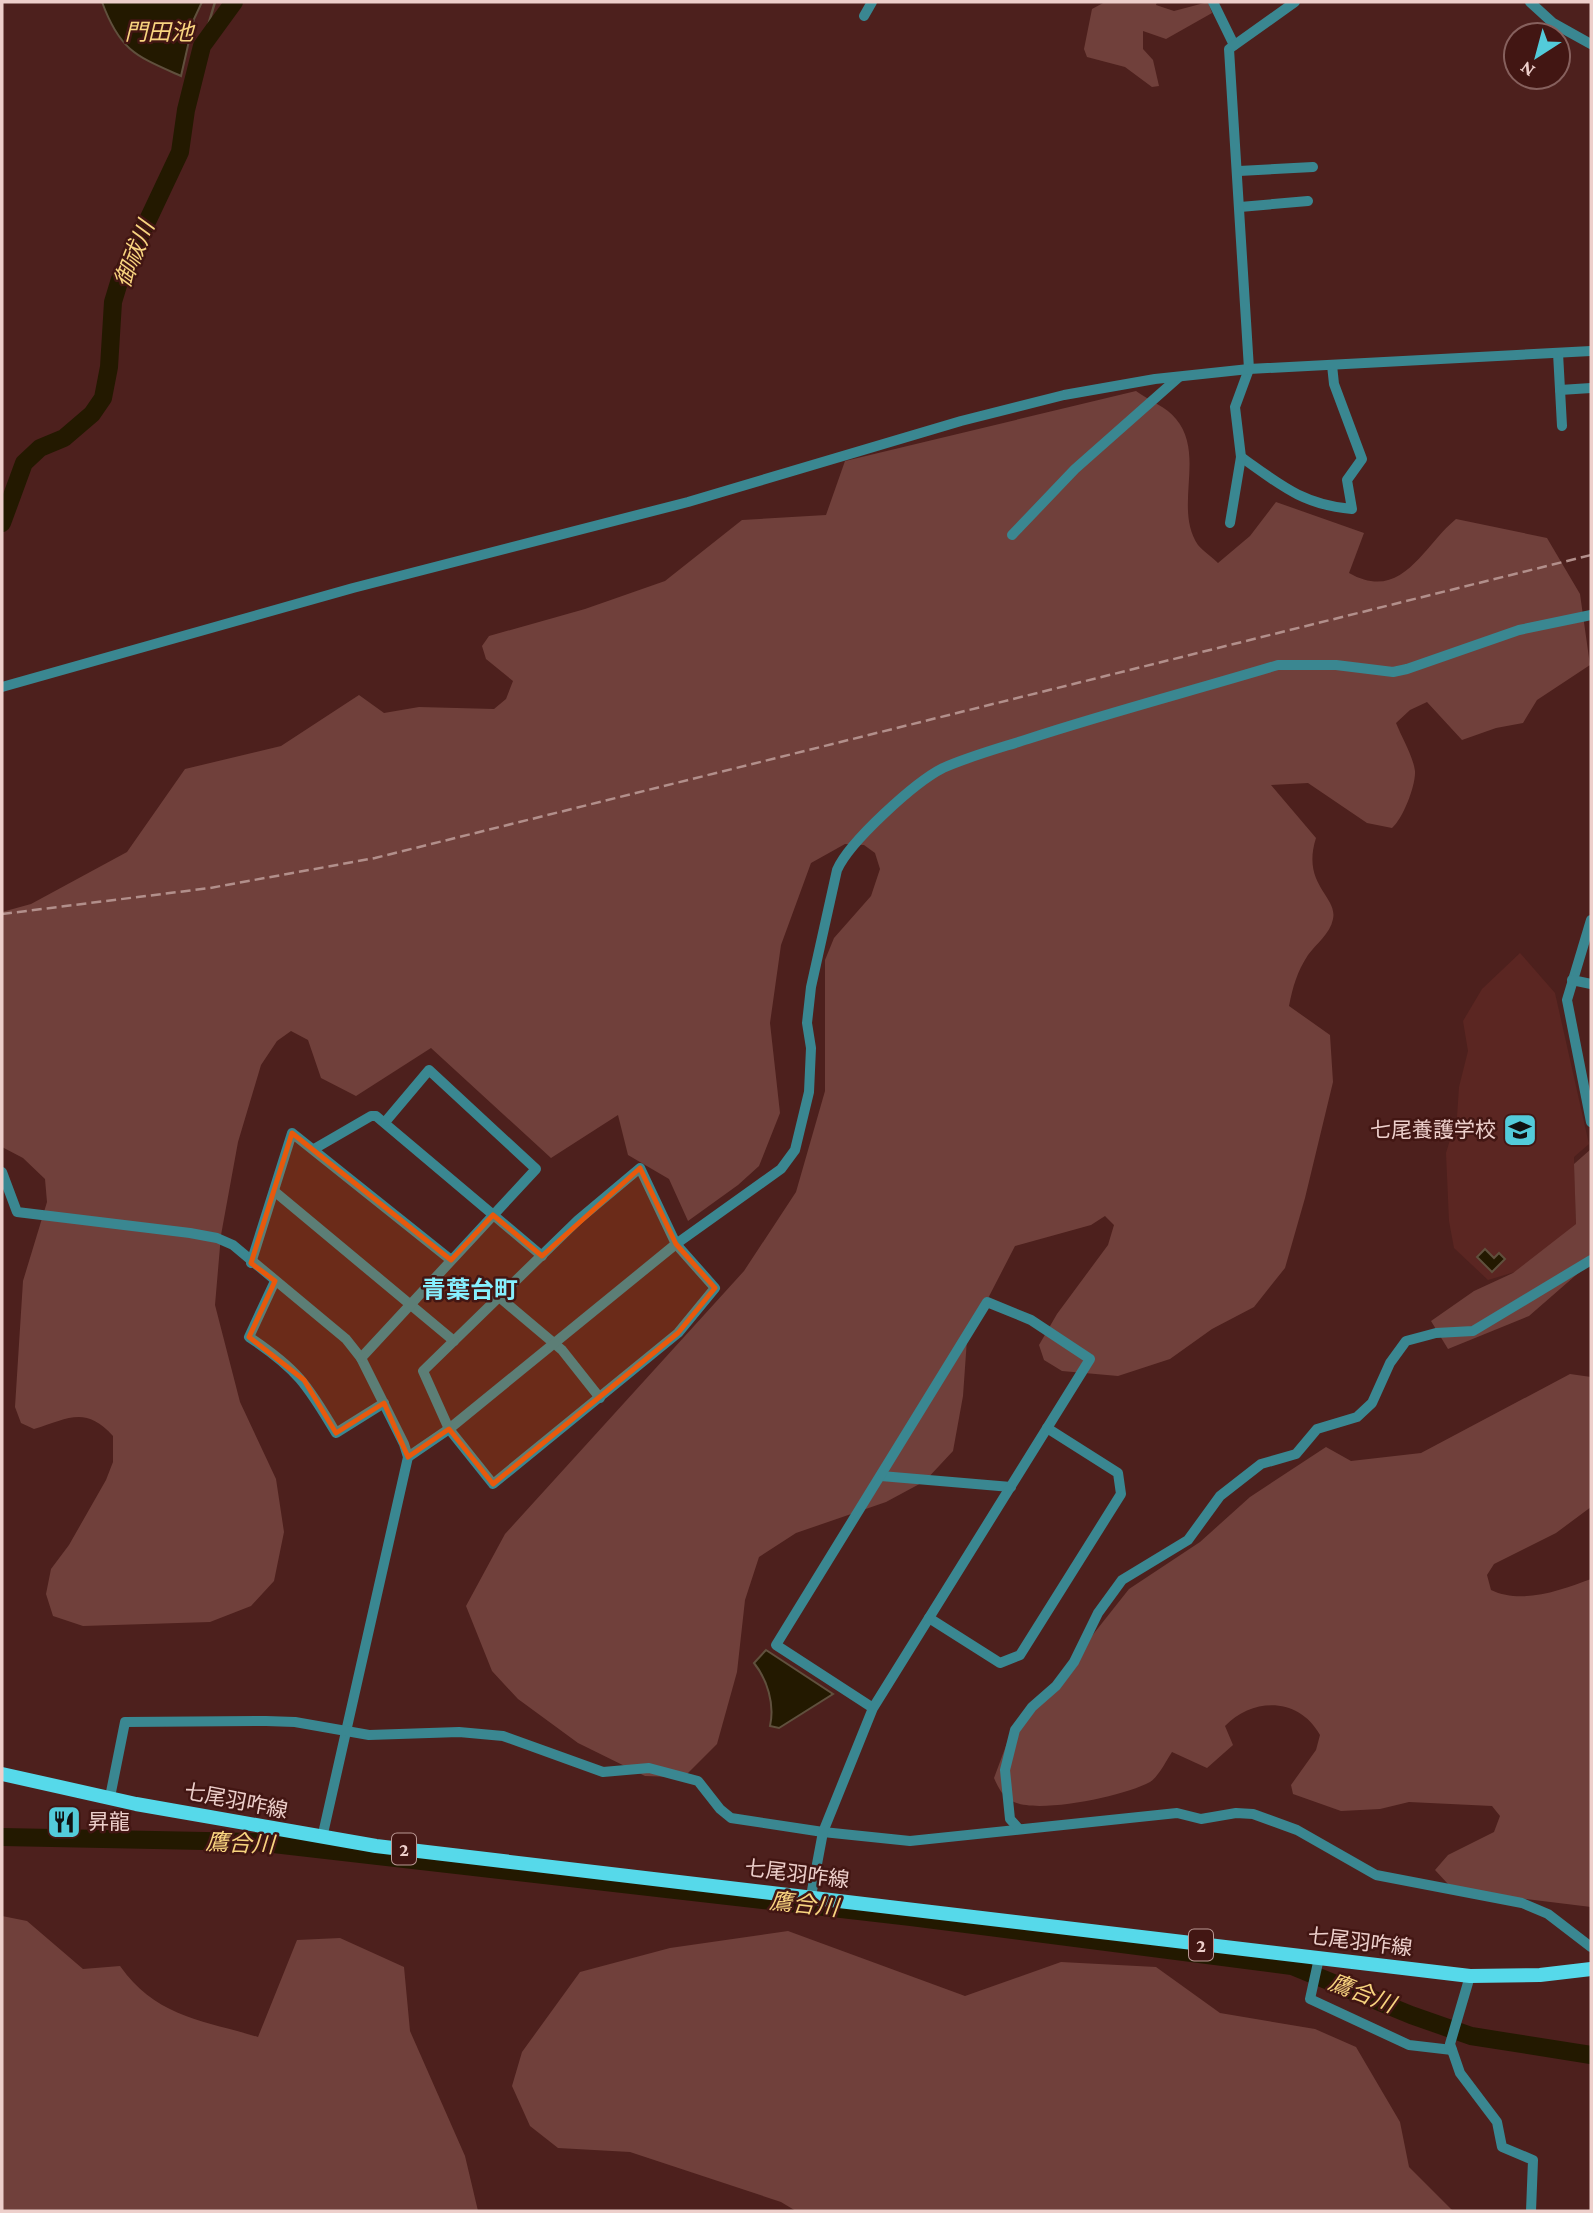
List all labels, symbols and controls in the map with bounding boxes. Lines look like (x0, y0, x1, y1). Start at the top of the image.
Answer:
water label: 門田池 (125, 19, 196, 45)
north arrow (1502, 21, 1572, 91)
text: N (1516, 57, 1539, 82)
water label: 御祓川 (109, 214, 160, 291)
school or university icon: 七尾養護学校 (1501, 1111, 1539, 1149)
place label: 七尾養護学校 (1370, 1118, 1496, 1142)
district label: 青葉台町 (422, 1276, 518, 1303)
street label: 七尾羽咋線 (182, 1779, 290, 1823)
restaurant icon: 昇龍 (45, 1803, 83, 1841)
place label: 昇龍 (88, 1810, 130, 1834)
water label: 鷹合川 (205, 1828, 278, 1858)
road number: 2 (392, 1834, 416, 1865)
street label: 七尾羽咋線 (743, 1856, 851, 1892)
water label: 鷹合川 (768, 1887, 843, 1921)
street label: 七尾羽咋線 (1306, 1924, 1414, 1960)
road number: 2 (1189, 1929, 1213, 1960)
water label: 鷹合川 (1325, 1968, 1402, 2019)

